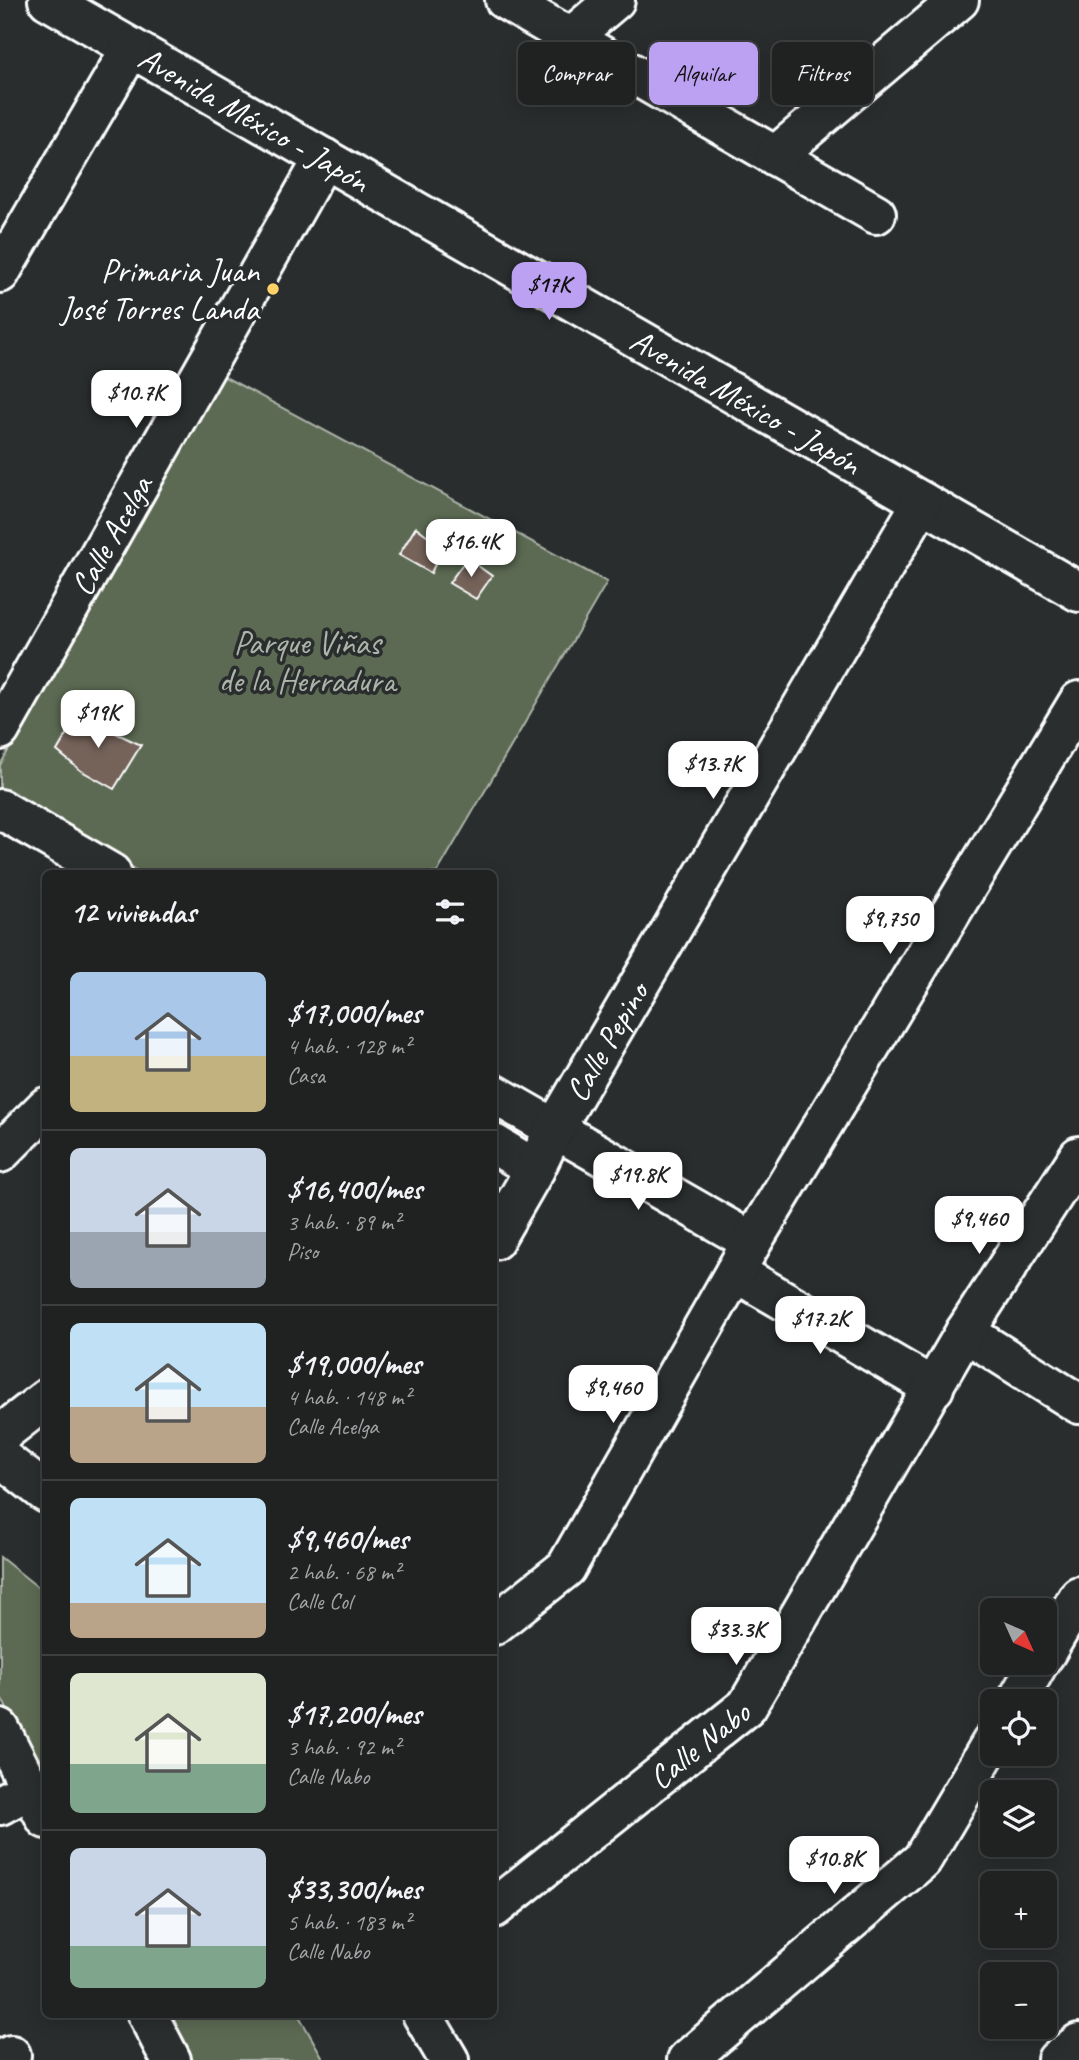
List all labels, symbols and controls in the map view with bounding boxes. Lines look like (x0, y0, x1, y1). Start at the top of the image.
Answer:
street label: Avenida México - Japón (131, 37, 378, 203)
chip: Comprar (518, 42, 635, 105)
chip: Alquilar (649, 42, 758, 105)
chip: Filtros (772, 42, 873, 105)
place label: Primaria Juan José Torres Landa (58, 250, 262, 330)
pin: $17K (508, 262, 590, 322)
text: $17K (528, 270, 570, 299)
marker: Primaria Juan José Torres Landa (265, 281, 281, 297)
street label: Avenida México - Japón (623, 319, 869, 485)
pin: $10.7K (79, 370, 193, 430)
text: $10.7K (107, 378, 165, 407)
street label: Calle Acelga (61, 466, 163, 603)
pin: $16.4K (414, 520, 528, 579)
text: $16.4K (442, 527, 500, 556)
park label: Parque Viñas de la Herradura (219, 622, 398, 702)
pin: $19K (57, 690, 139, 750)
text: $19K (77, 698, 119, 727)
pin: $13.7K (656, 742, 770, 801)
text: $13.7K (684, 749, 742, 778)
text: 12 viviendas (70, 893, 196, 931)
icon: filters (431, 893, 469, 931)
pin: $9,750 (833, 897, 947, 956)
text: $9,750 (862, 904, 918, 933)
street label: Calle Pepino (556, 972, 660, 1109)
text: $17,000/mes (287, 994, 421, 1032)
icon: home (126, 1000, 210, 1084)
text: 4 hab. · 128 m² (287, 1032, 411, 1061)
text: Casa (287, 1061, 325, 1090)
pin: $19.8K (581, 1152, 695, 1212)
text: $19.8K (609, 1160, 667, 1189)
text: $16,400/mes (287, 1170, 422, 1208)
icon: home (126, 1176, 210, 1260)
pin: $9,460 (922, 1196, 1036, 1256)
text: $9,460 (951, 1204, 1007, 1233)
text: 3 hab. · 89 m² (287, 1208, 400, 1237)
text: Piso (287, 1237, 318, 1266)
pin: $17.2K (763, 1296, 877, 1356)
text: $17.2K (791, 1304, 849, 1333)
text: $19,000/mes (287, 1345, 421, 1383)
icon: home (126, 1351, 210, 1435)
pin: $9,460 (556, 1366, 670, 1425)
text: $9,460 (585, 1373, 641, 1402)
text: 4 hab. · 148 m² (287, 1383, 411, 1412)
text: Calle Acelga (287, 1412, 378, 1441)
text: $9,460/mes (287, 1520, 408, 1558)
icon: home (126, 1526, 210, 1610)
text: 2 hab. · 68 m² (287, 1558, 400, 1587)
text: Calle Col (287, 1587, 352, 1616)
north arrow (980, 1598, 1057, 1675)
map controls (980, 1598, 1057, 2039)
pin: $33.3K (679, 1608, 793, 1667)
text: $33.3K (707, 1615, 765, 1644)
button: locate (980, 1689, 1057, 1766)
street label: Calle Nabo (640, 1691, 760, 1799)
text: $17,200/mes (287, 1695, 421, 1733)
icon: home (126, 1701, 210, 1785)
text: 3 hab. · 92 m² (287, 1733, 400, 1762)
text: Calle Nabo (287, 1762, 369, 1791)
button: layers (980, 1780, 1057, 1857)
pin: $10.8K (777, 1836, 891, 1896)
text: $10.8K (805, 1844, 863, 1873)
text: $33,300/mes (287, 1870, 421, 1908)
button: + (980, 1871, 1057, 1948)
icon: home (126, 1876, 210, 1960)
text: 5 hab. · 183 m² (287, 1908, 411, 1937)
text: Calle Nabo (287, 1937, 369, 1966)
button: − (980, 1962, 1057, 2039)

